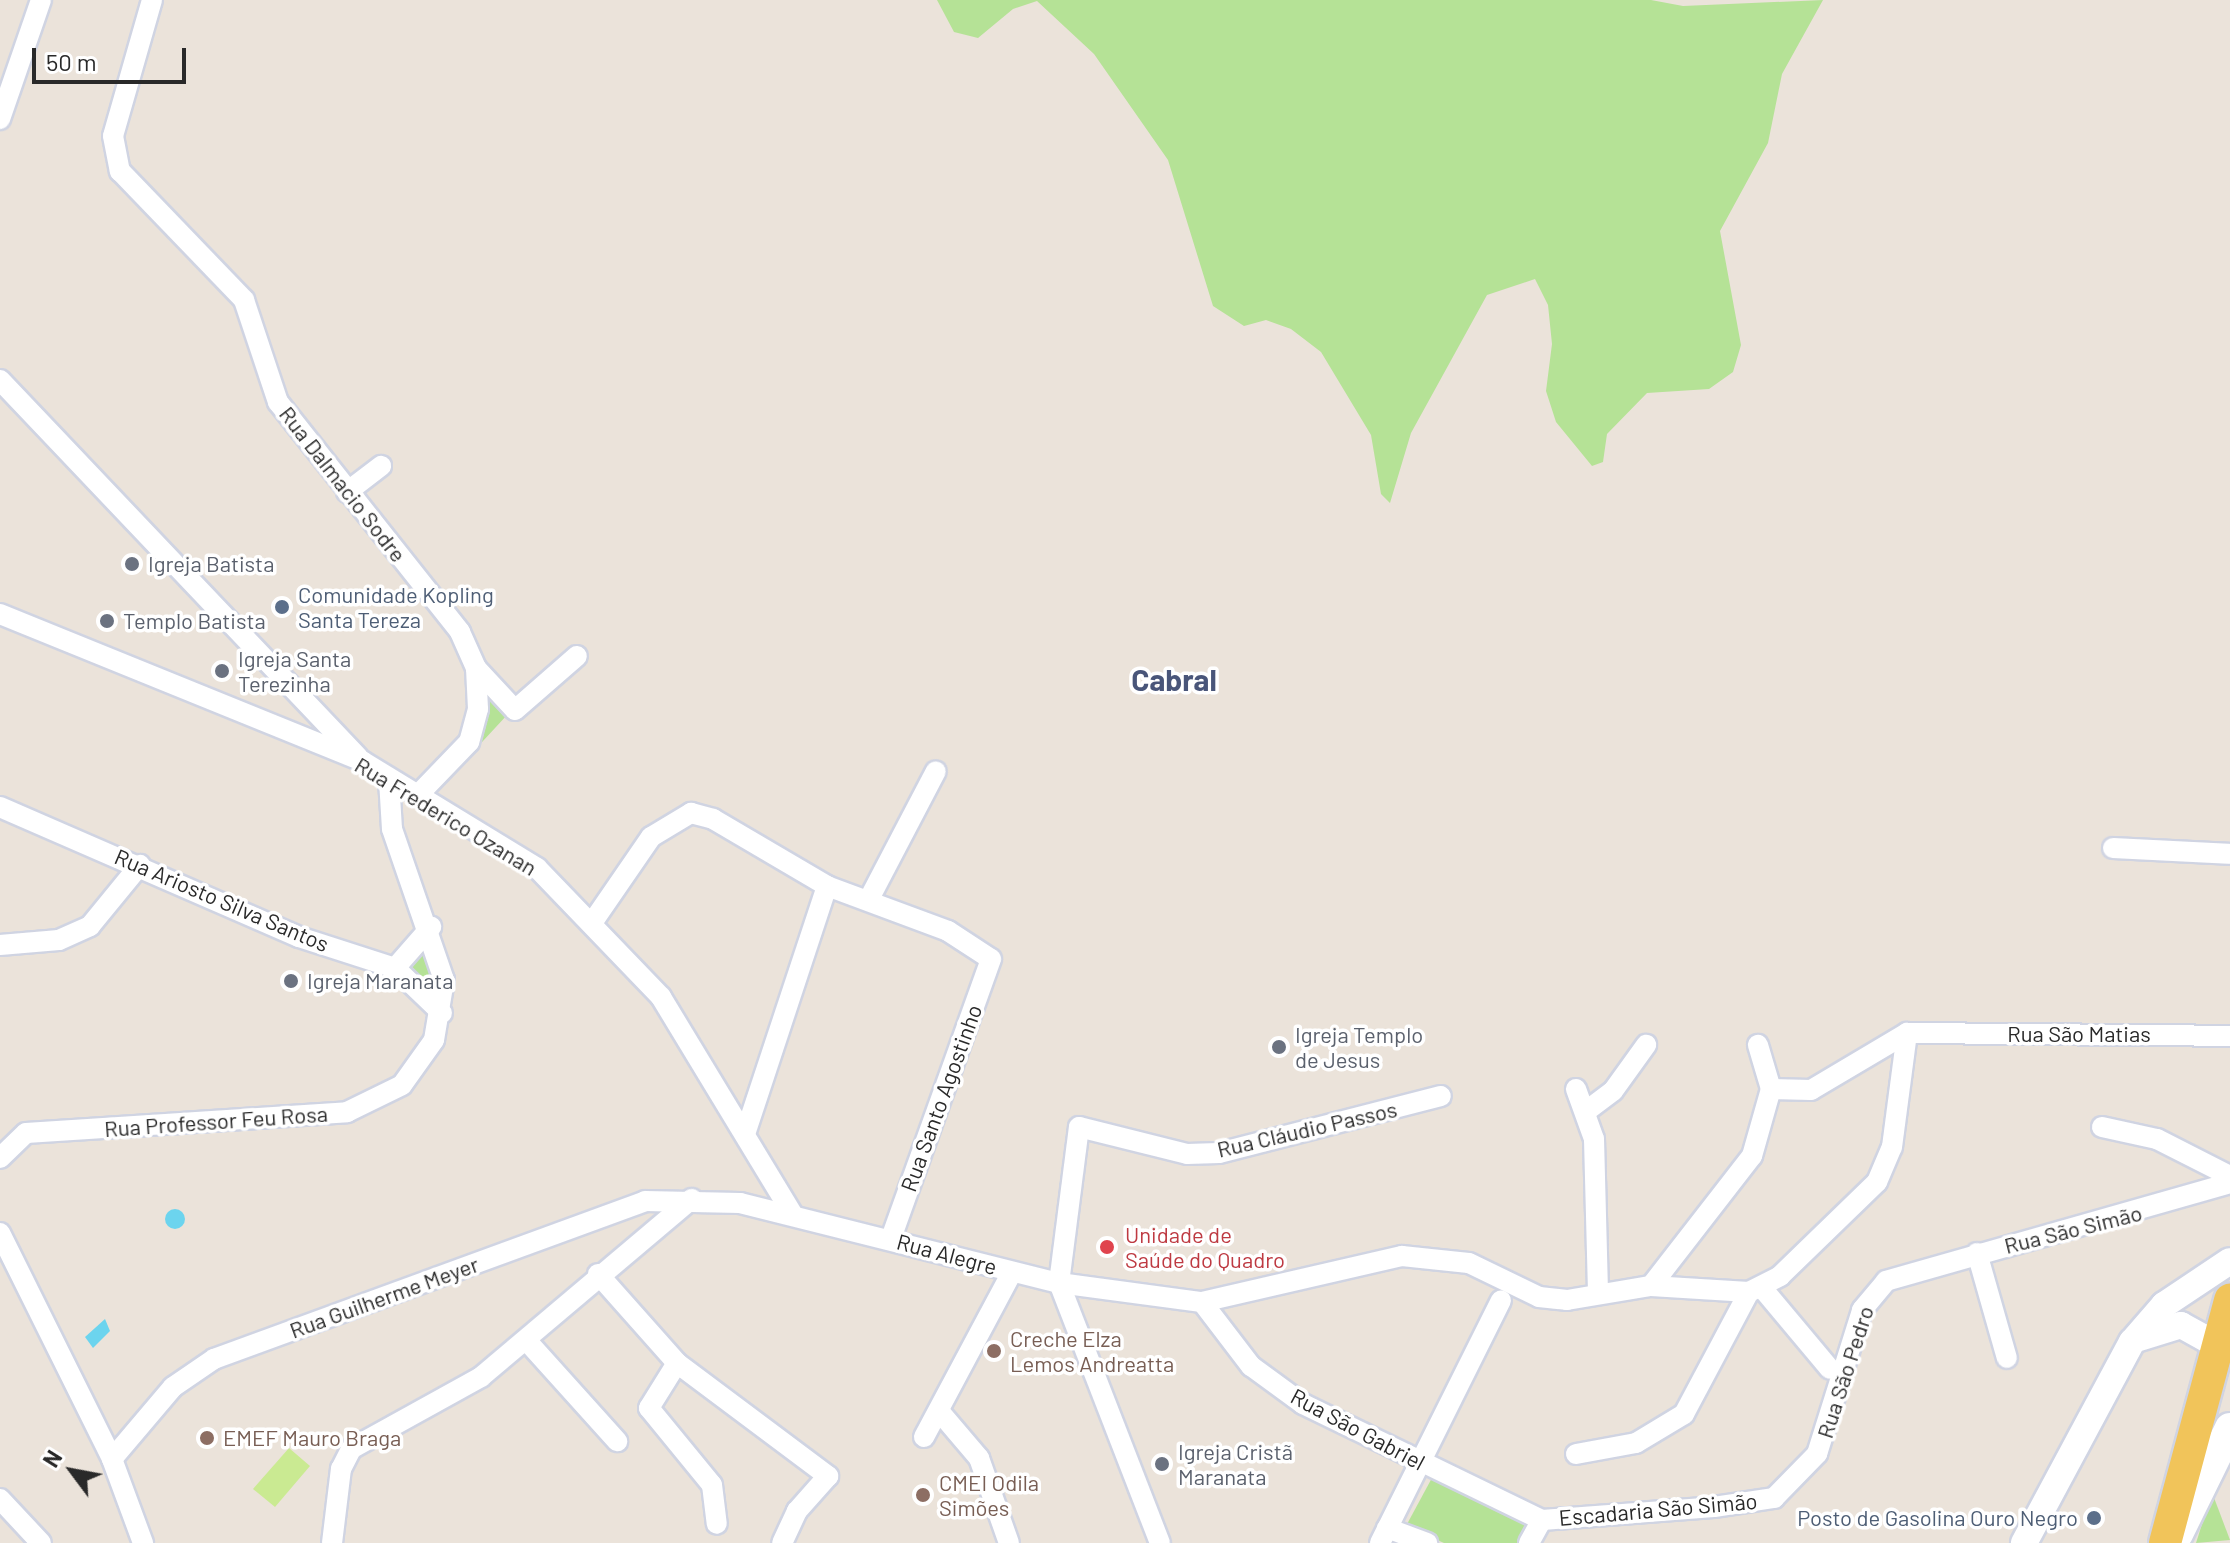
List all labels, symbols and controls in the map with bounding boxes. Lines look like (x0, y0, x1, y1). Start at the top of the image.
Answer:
scale bar (36, 32, 190, 82)
text: 50 m (46, 47, 97, 76)
street label: Rua Dalmacio Sodre (274, 401, 412, 567)
place label: Igreja Batista (148, 551, 274, 577)
marker: Igreja Batista (123, 555, 141, 573)
place label: Comunidade Kopling Santa Tereza (298, 581, 494, 632)
marker: Comunidade Kopling Santa Tereza (273, 598, 291, 616)
place label: Templo Batista (123, 608, 266, 634)
marker: Templo Batista (98, 612, 116, 630)
place label: Igreja Santa Terezinha (238, 645, 351, 696)
district label: Cabral (1131, 661, 1217, 697)
marker: Igreja Santa Terezinha (213, 662, 231, 680)
street label: Rua Frederico Ozanan (350, 751, 542, 881)
street label: Rua Ariosto Silva Santos (111, 843, 333, 957)
place label: Igreja Maranata (307, 968, 454, 994)
marker: Igreja Maranata (282, 972, 300, 990)
street label: Rua Santo Agostinho (895, 1001, 987, 1195)
place label: Igreja Templo de Jesus (1295, 1021, 1423, 1072)
street label: Rua São Matias (2007, 1021, 2151, 1047)
marker: Igreja Templo de Jesus (1270, 1038, 1288, 1056)
street label: Rua Cláudio Passos (1214, 1095, 1400, 1163)
street label: Rua Professor Feu Rosa (103, 1100, 329, 1142)
street label: Rua São Simão (2001, 1199, 2145, 1259)
place label: Unidade de Saúde do Quadro (1125, 1221, 1285, 1272)
street label: Rua Alegre (894, 1228, 1000, 1280)
marker: Unidade de Saúde do Quadro (1096, 1236, 1118, 1258)
street label: Rua Guilherme Meyer (286, 1251, 482, 1343)
street label: Rua São Pedro (1811, 1303, 1879, 1441)
place label: Creche Elza Lemos Andreatta (1010, 1325, 1174, 1376)
marker: Creche Elza Lemos Andreatta (985, 1342, 1003, 1360)
street label: Rua São Gabriel (1286, 1383, 1430, 1475)
place label: EMEF Mauro Braga (223, 1425, 401, 1451)
marker: EMEF Mauro Braga (198, 1429, 216, 1447)
north arrow (32, 1431, 112, 1511)
place label: Igreja Cristã Maranata (1178, 1438, 1293, 1490)
text: N (37, 1445, 67, 1471)
marker: Igreja Cristã Maranata (1153, 1455, 1171, 1473)
place label: CMEI Odila Simões (939, 1469, 1039, 1520)
marker: CMEI Odila Simões (914, 1486, 932, 1504)
street label: Escadaria São Simão (1558, 1487, 1758, 1531)
place label: Posto de Gasolina Ouro Negro (1797, 1505, 2078, 1531)
marker: Posto de Gasolina Ouro Negro (2085, 1509, 2103, 1527)

